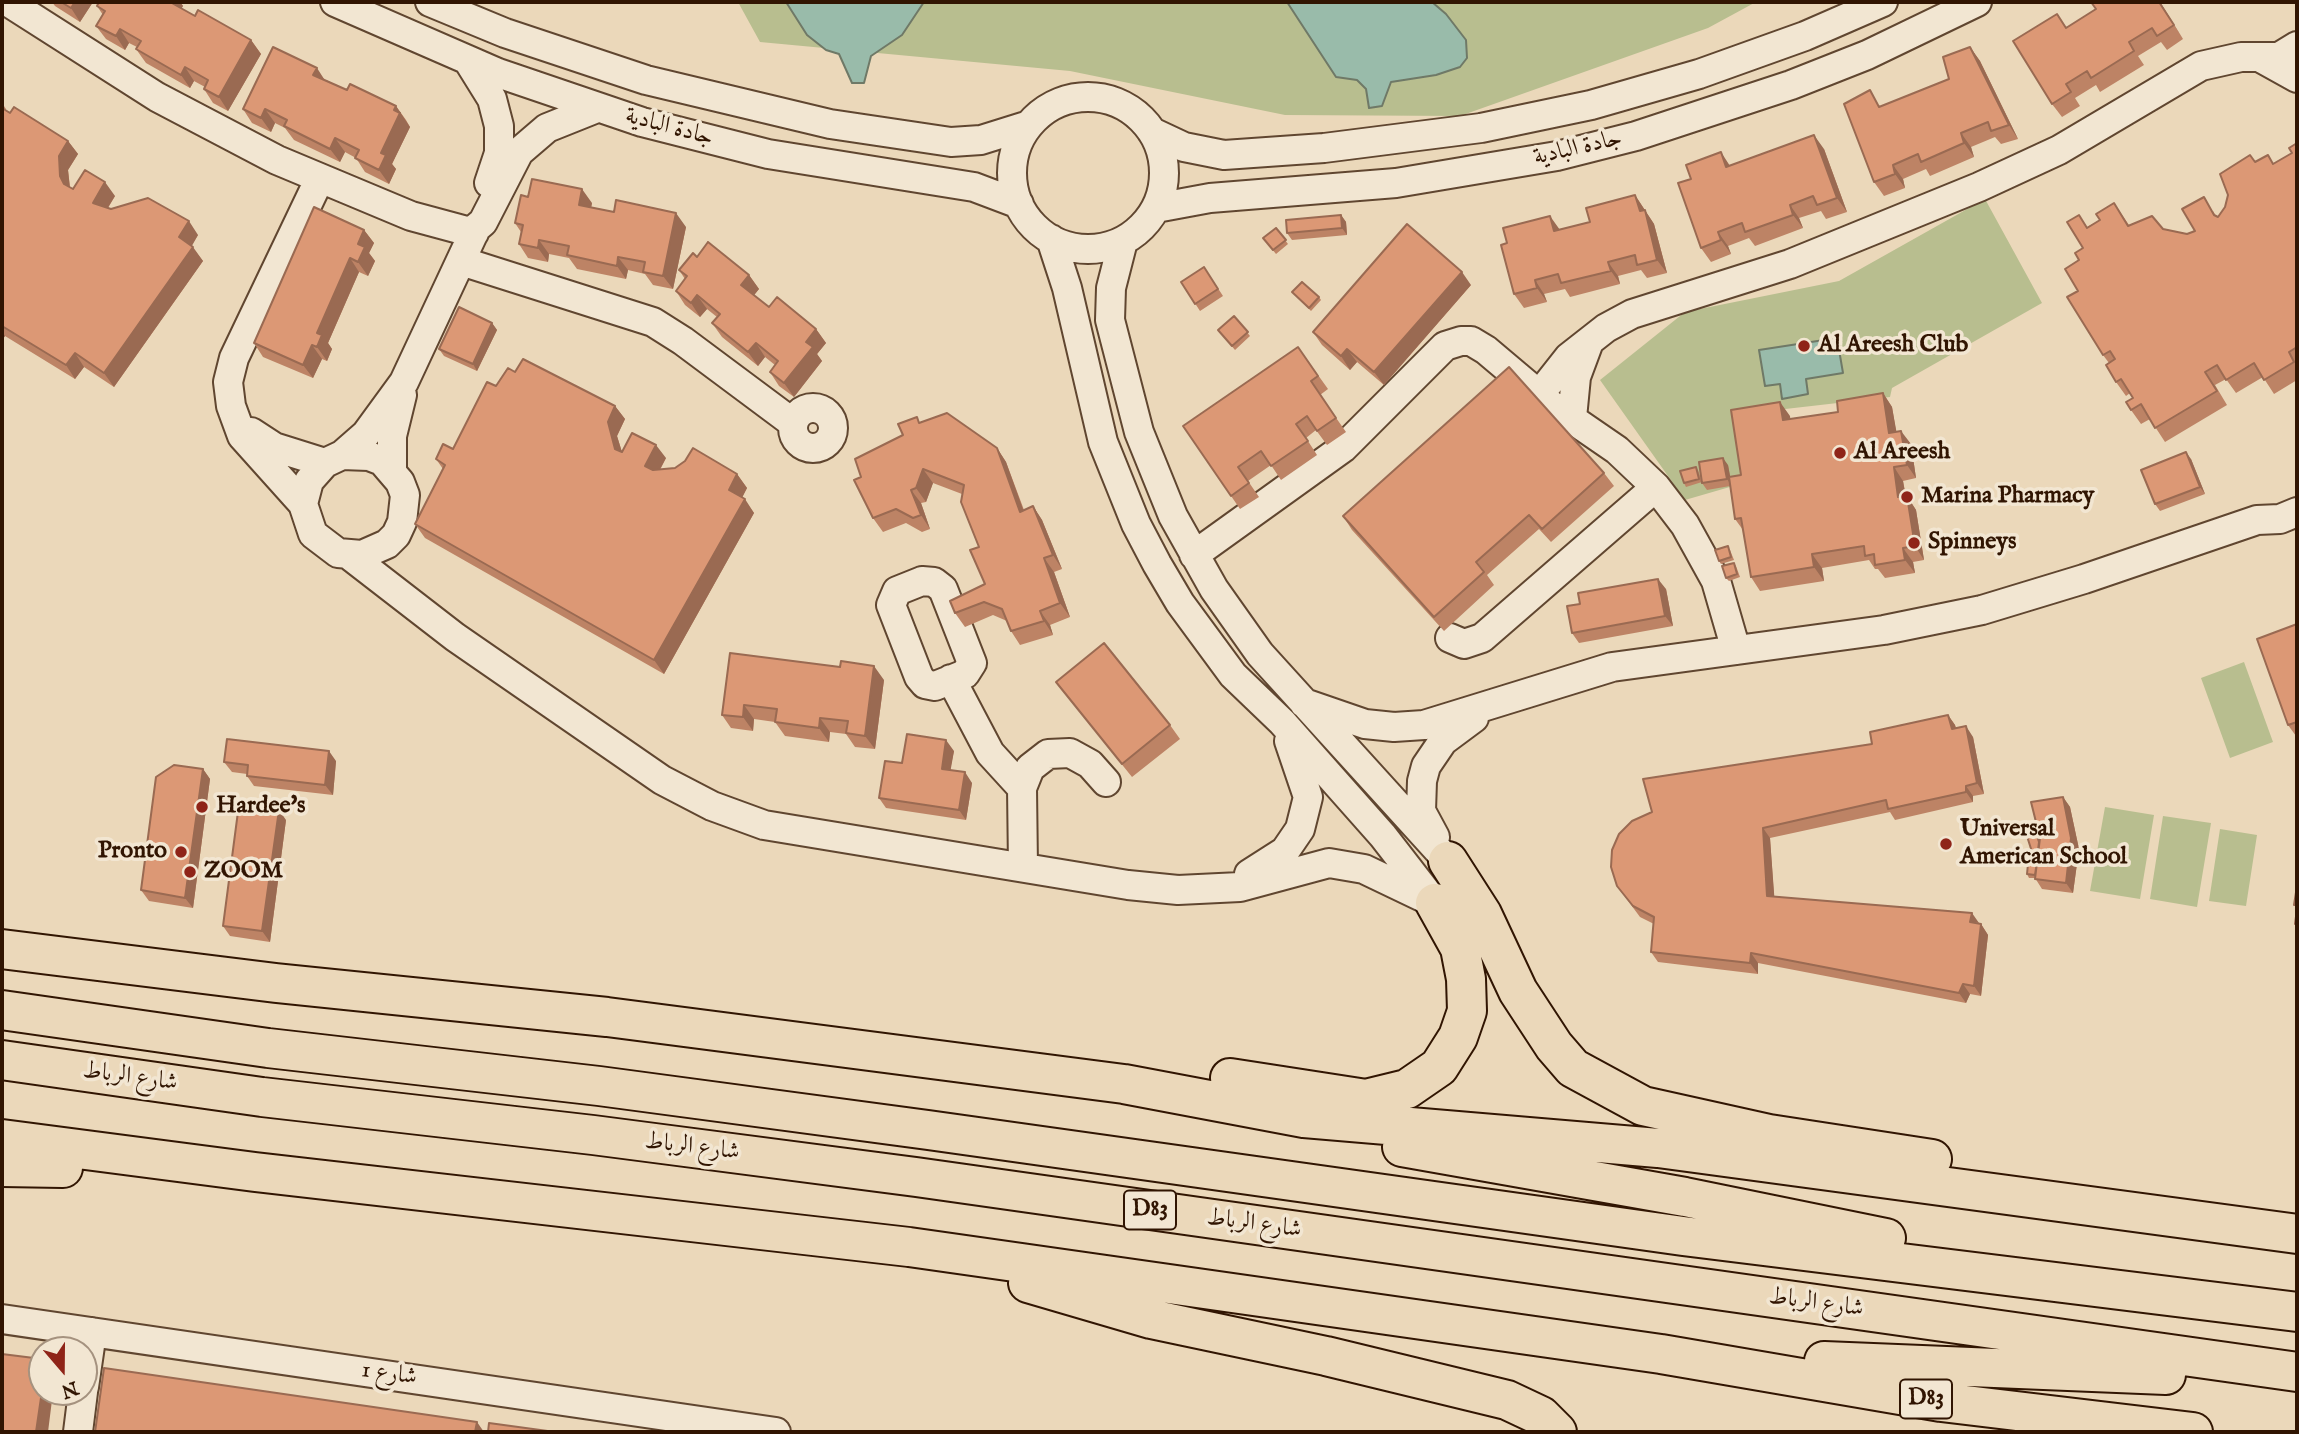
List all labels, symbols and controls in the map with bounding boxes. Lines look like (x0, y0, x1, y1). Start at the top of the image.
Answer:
street label: جادة البادية (622, 102, 716, 154)
street label: جادة البادية (1531, 125, 1625, 173)
place label: Al Areesh Club (1818, 332, 1968, 360)
marker: Al Areesh Club (1796, 338, 1812, 354)
place label: Al Areesh (1854, 439, 1950, 467)
marker: Al Areesh (1832, 445, 1848, 461)
place label: Marina Pharmacy (1921, 483, 2094, 511)
marker: Marina Pharmacy (1899, 489, 1915, 505)
place label: Spinneys (1928, 529, 2016, 557)
marker: Spinneys (1906, 535, 1922, 551)
place label: Hardee's (216, 793, 306, 821)
marker: Hardee's (194, 799, 210, 815)
place label: Universal American School (1960, 816, 2127, 872)
marker: Universal American School (1938, 836, 1954, 852)
place label: Pronto (98, 838, 167, 866)
marker: Pronto (173, 844, 189, 860)
place label: ZOOM (204, 858, 283, 886)
marker: ZOOM (182, 864, 198, 880)
street label: شارع الرباط (81, 1057, 179, 1099)
street label: شارع الرباط (643, 1128, 741, 1168)
road number: D83 (1124, 1190, 1176, 1230)
street label: شارع الرباط (1205, 1204, 1303, 1246)
street label: شارع الرباط (1767, 1283, 1865, 1325)
north arrow (28, 1336, 98, 1406)
street label: شارع 1 (359, 1357, 419, 1393)
text: N (58, 1375, 81, 1403)
road number: D83 (1900, 1380, 1952, 1418)

